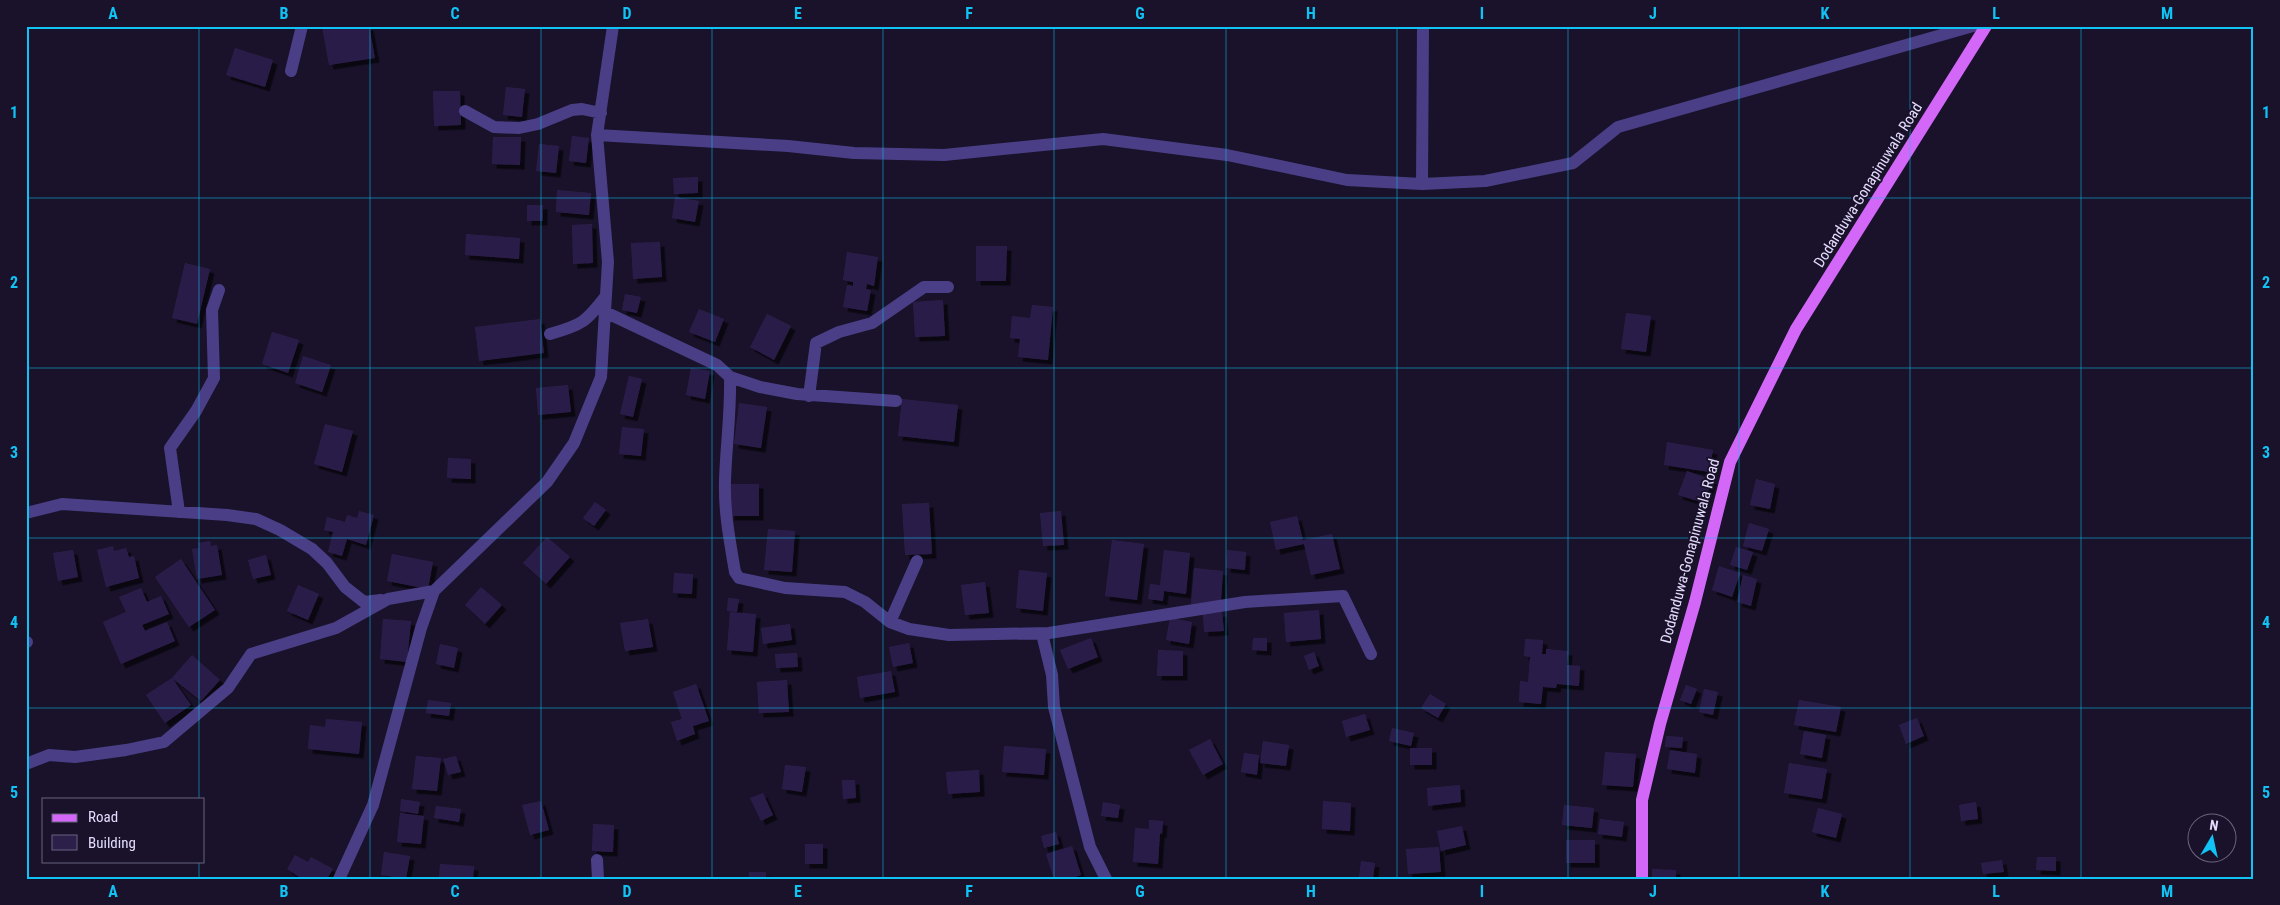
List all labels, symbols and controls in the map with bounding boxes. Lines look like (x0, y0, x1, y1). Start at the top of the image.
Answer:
text: A (108, 4, 118, 23)
text: B (280, 4, 289, 23)
text: C (450, 4, 460, 23)
text: D (622, 4, 632, 23)
text: E (794, 4, 802, 23)
text: F (965, 4, 973, 23)
text: G (1135, 4, 1145, 23)
text: H (1306, 4, 1316, 23)
text: I (1480, 4, 1484, 23)
text: J (1649, 4, 1657, 23)
text: K (1821, 4, 1830, 23)
text: L (1992, 4, 2000, 23)
text: M (2161, 4, 2173, 23)
street label: Dodanduwa-Gonapinuwala Road (1810, 99, 1926, 271)
text: 1 (10, 103, 18, 122)
text: 1 (2262, 103, 2270, 122)
text: 2 (10, 273, 18, 292)
text: 2 (2262, 273, 2270, 292)
text: 3 (10, 443, 18, 462)
text: 3 (2262, 443, 2270, 462)
street label: Dodanduwa-Gonapinuwala Road (1657, 457, 1723, 645)
text: 4 (10, 613, 18, 632)
text: 4 (2262, 613, 2270, 632)
text: 5 (10, 783, 18, 802)
text: 5 (2262, 783, 2270, 802)
legend (42, 798, 205, 862)
text: Road (88, 808, 118, 826)
north arrow (2188, 812, 2238, 862)
text: N (2209, 817, 2220, 834)
text: Building (88, 834, 136, 852)
text: A (108, 882, 118, 901)
text: B (280, 882, 289, 901)
text: C (450, 882, 460, 901)
text: D (622, 882, 632, 901)
text: E (794, 882, 802, 901)
text: F (965, 882, 973, 901)
text: G (1135, 882, 1145, 901)
text: H (1306, 882, 1316, 901)
text: I (1480, 882, 1484, 901)
text: J (1649, 882, 1657, 901)
text: K (1821, 882, 1830, 901)
text: L (1992, 882, 2000, 901)
text: M (2161, 882, 2173, 901)

